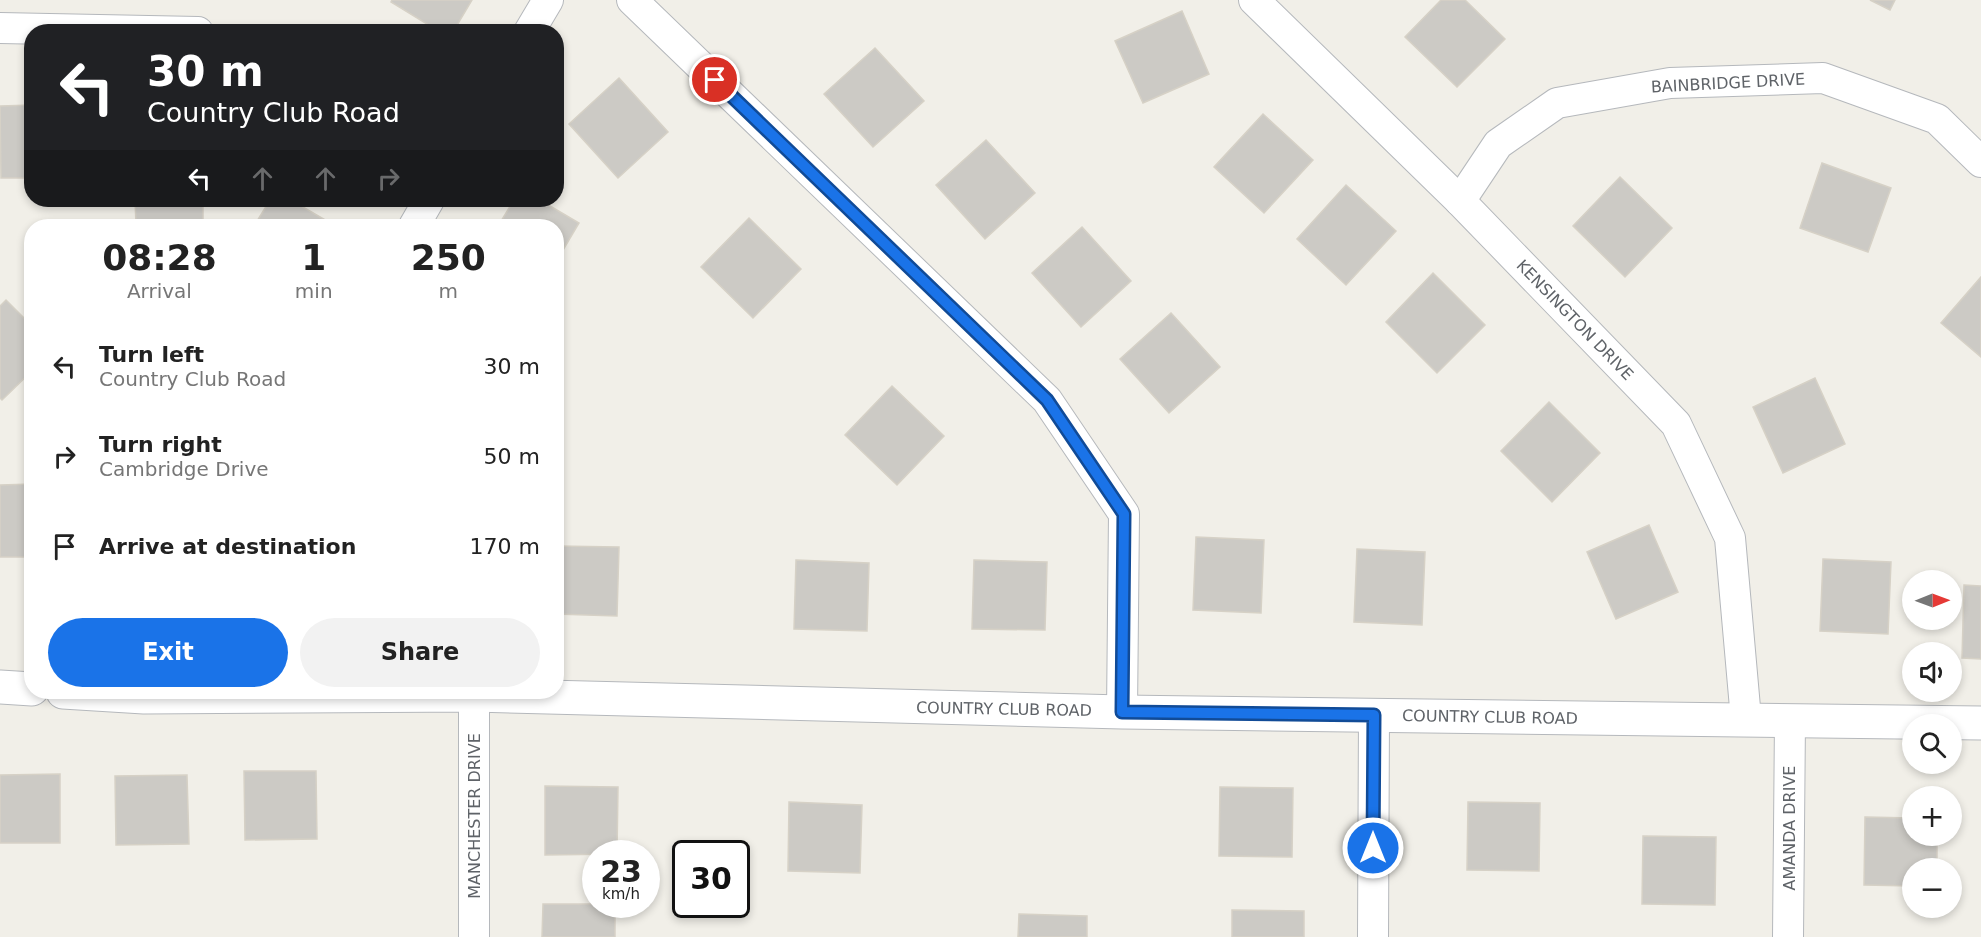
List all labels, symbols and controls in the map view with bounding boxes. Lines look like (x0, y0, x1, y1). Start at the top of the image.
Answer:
text: 30 m (147, 47, 264, 96)
icon: left (48, 48, 126, 126)
pin (689, 54, 740, 105)
icon: arrive (698, 63, 731, 96)
street label: BAINBRIDGE DRIVE (1650, 69, 1806, 97)
text: Country Club Road (147, 97, 400, 128)
icon: left (183, 162, 216, 195)
icon: ahead (246, 162, 279, 195)
icon: ahead (309, 162, 342, 195)
icon: right (372, 162, 405, 195)
text: 08:28 (102, 237, 217, 278)
text: 1 (301, 237, 326, 278)
text: 250 (411, 237, 486, 278)
street label: KENSINGTON DRIVE (1513, 256, 1637, 384)
text: Arrival (127, 279, 192, 303)
text: min (295, 279, 333, 303)
text: m (439, 279, 458, 303)
text: Turn left (99, 342, 204, 367)
icon: left (48, 350, 81, 383)
text: 30 m (484, 354, 540, 379)
text: Country Club Road (99, 367, 286, 391)
text: Turn right (99, 432, 222, 457)
icon: right (48, 440, 81, 473)
text: 50 m (484, 444, 540, 469)
text: Cambridge Drive (99, 457, 269, 481)
icon: arrive (48, 530, 81, 563)
text: Arrive at destination (99, 534, 356, 559)
text: 170 m (470, 534, 540, 559)
north arrow (1902, 570, 1962, 630)
map controls (1902, 570, 1962, 918)
button: Exit (48, 618, 288, 687)
button: Share (300, 618, 540, 687)
button: sound (1902, 642, 1962, 702)
street label: COUNTRY CLUB ROAD (916, 698, 1092, 720)
street label: COUNTRY CLUB ROAD (1402, 706, 1578, 728)
button: search (1902, 714, 1962, 774)
street label: MANCHESTER DRIVE (465, 733, 484, 899)
street label: AMANDA DRIVE (1780, 766, 1799, 890)
button: + (1902, 786, 1962, 846)
position arrow (1341, 816, 1405, 880)
speed limit sign: 30 (672, 840, 750, 918)
text: 23 (600, 854, 642, 889)
button: − (1902, 858, 1962, 918)
text: km/h (602, 885, 640, 903)

